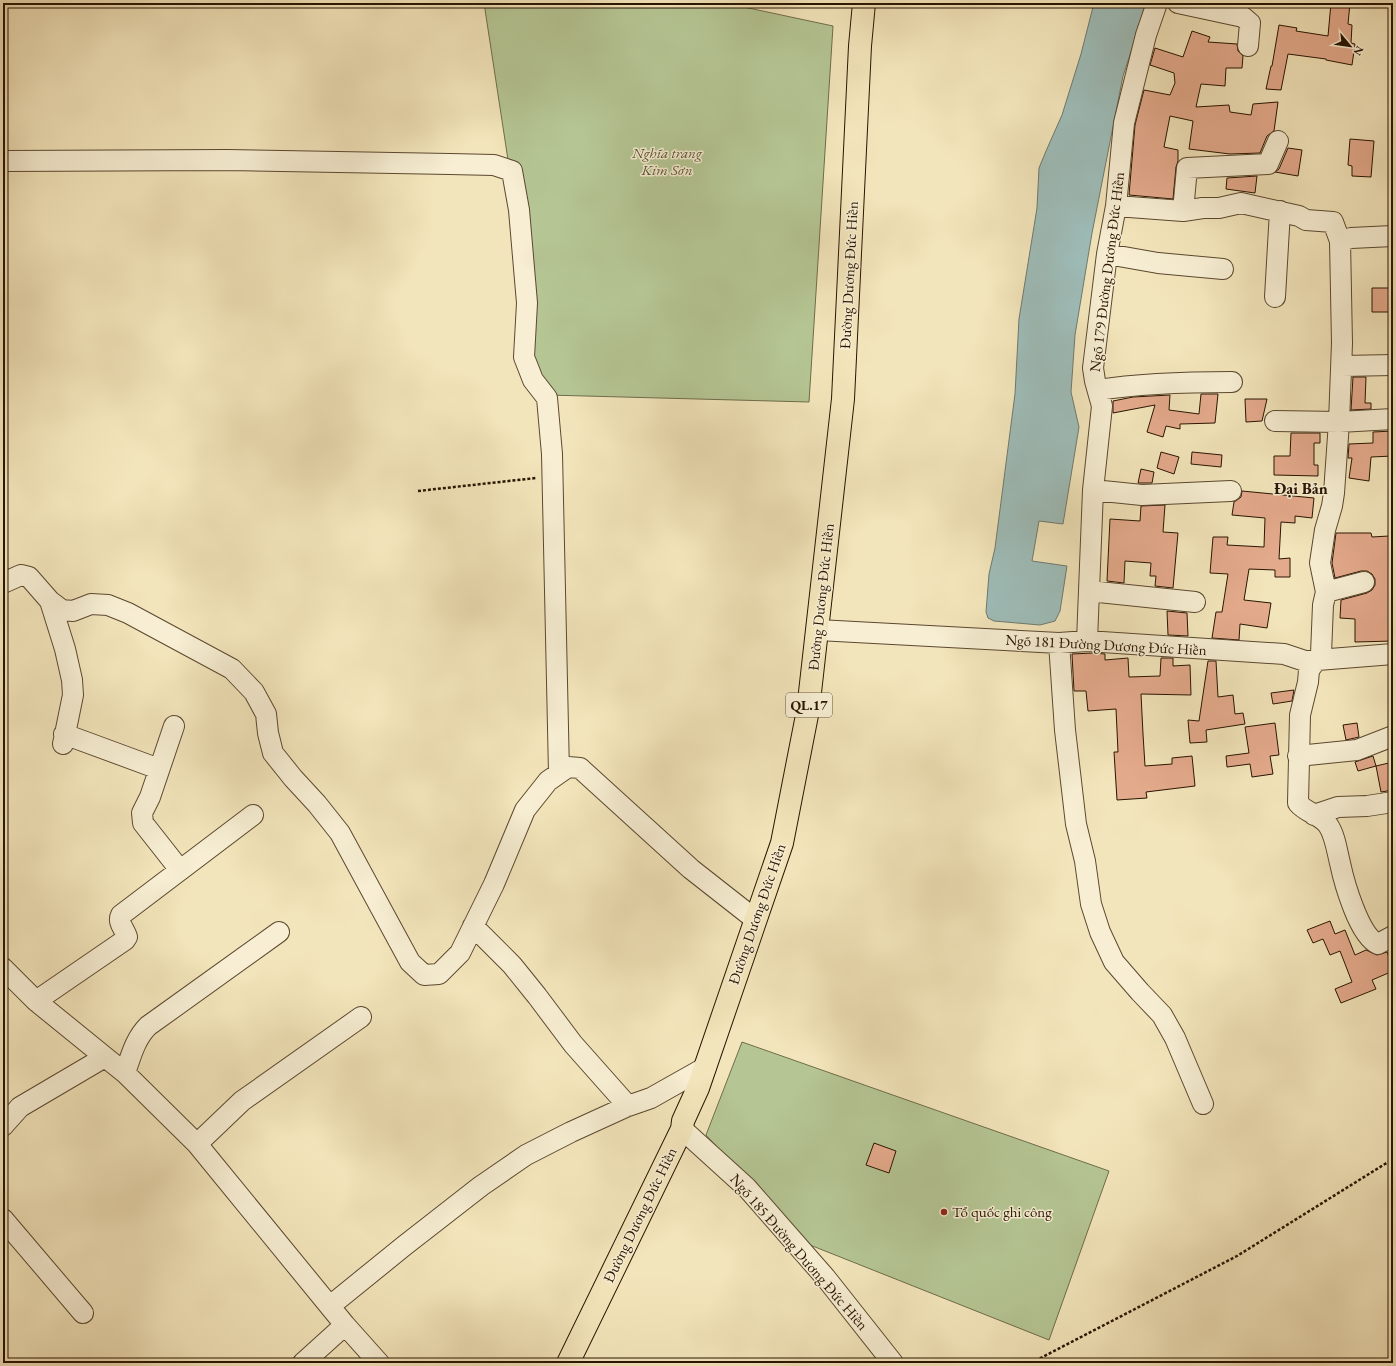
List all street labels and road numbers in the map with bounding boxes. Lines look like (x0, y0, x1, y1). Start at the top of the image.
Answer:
street label: Ngõ 179 Đường Dương Đức Hiền (1085, 171, 1128, 373)
street label: Đường Dương Đức Hiền (835, 201, 862, 349)
street label: Đường Dương Đức Hiền (803, 522, 838, 672)
street label: Ngõ 181 Đường Dương Đức Hiền (1005, 630, 1207, 659)
road number: QL.17 (786, 693, 832, 717)
street label: Đường Dương Đức Hiền (723, 841, 790, 987)
street label: Đường Dương Đức Hiền (599, 1144, 681, 1285)
street label: Ngõ 185 Đường Dương Đức Hiền (726, 1169, 873, 1334)

